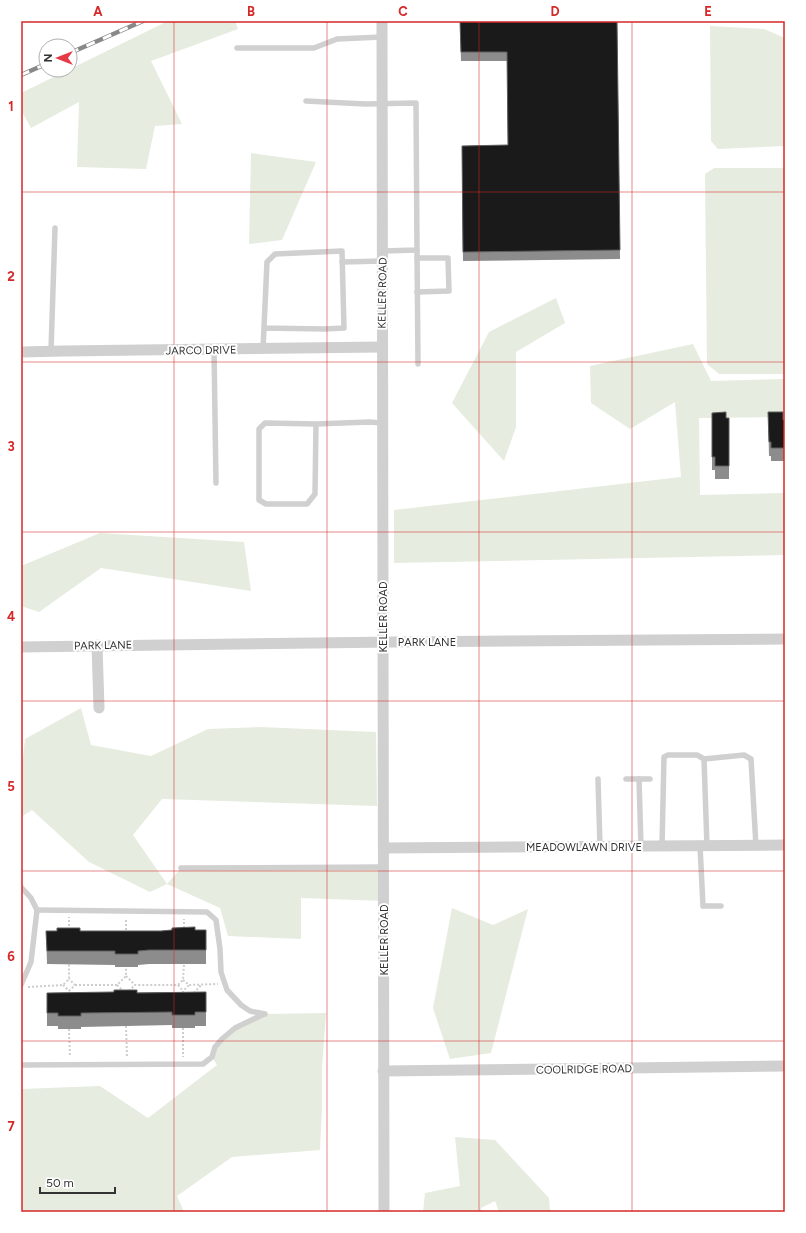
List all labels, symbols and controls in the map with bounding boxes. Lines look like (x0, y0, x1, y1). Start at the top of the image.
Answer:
text: A (93, 4, 103, 19)
text: B (247, 4, 255, 19)
text: C (398, 4, 408, 19)
text: D (550, 4, 560, 19)
text: E (704, 4, 712, 19)
north arrow (38, 38, 78, 78)
text: N (42, 54, 55, 62)
text: 1 (8, 99, 14, 114)
street label: KELLER ROAD (375, 257, 390, 329)
text: 2 (7, 269, 15, 284)
street label: JARCO DRIVE (166, 343, 236, 358)
text: 3 (7, 439, 15, 454)
street label: KELLER ROAD (377, 581, 390, 653)
text: 4 (7, 609, 15, 624)
street label: PARK LANE (398, 636, 456, 649)
street label: PARK LANE (74, 638, 132, 653)
text: 5 (7, 779, 15, 794)
street label: MEADOWLAWN DRIVE (526, 841, 642, 854)
street label: KELLER ROAD (378, 904, 391, 976)
text: 6 (7, 949, 15, 964)
street label: COOLRIDGE ROAD (536, 1062, 633, 1077)
text: 7 (7, 1119, 15, 1134)
scale bar (40, 1169, 115, 1195)
text: 50 m (46, 1176, 74, 1190)

